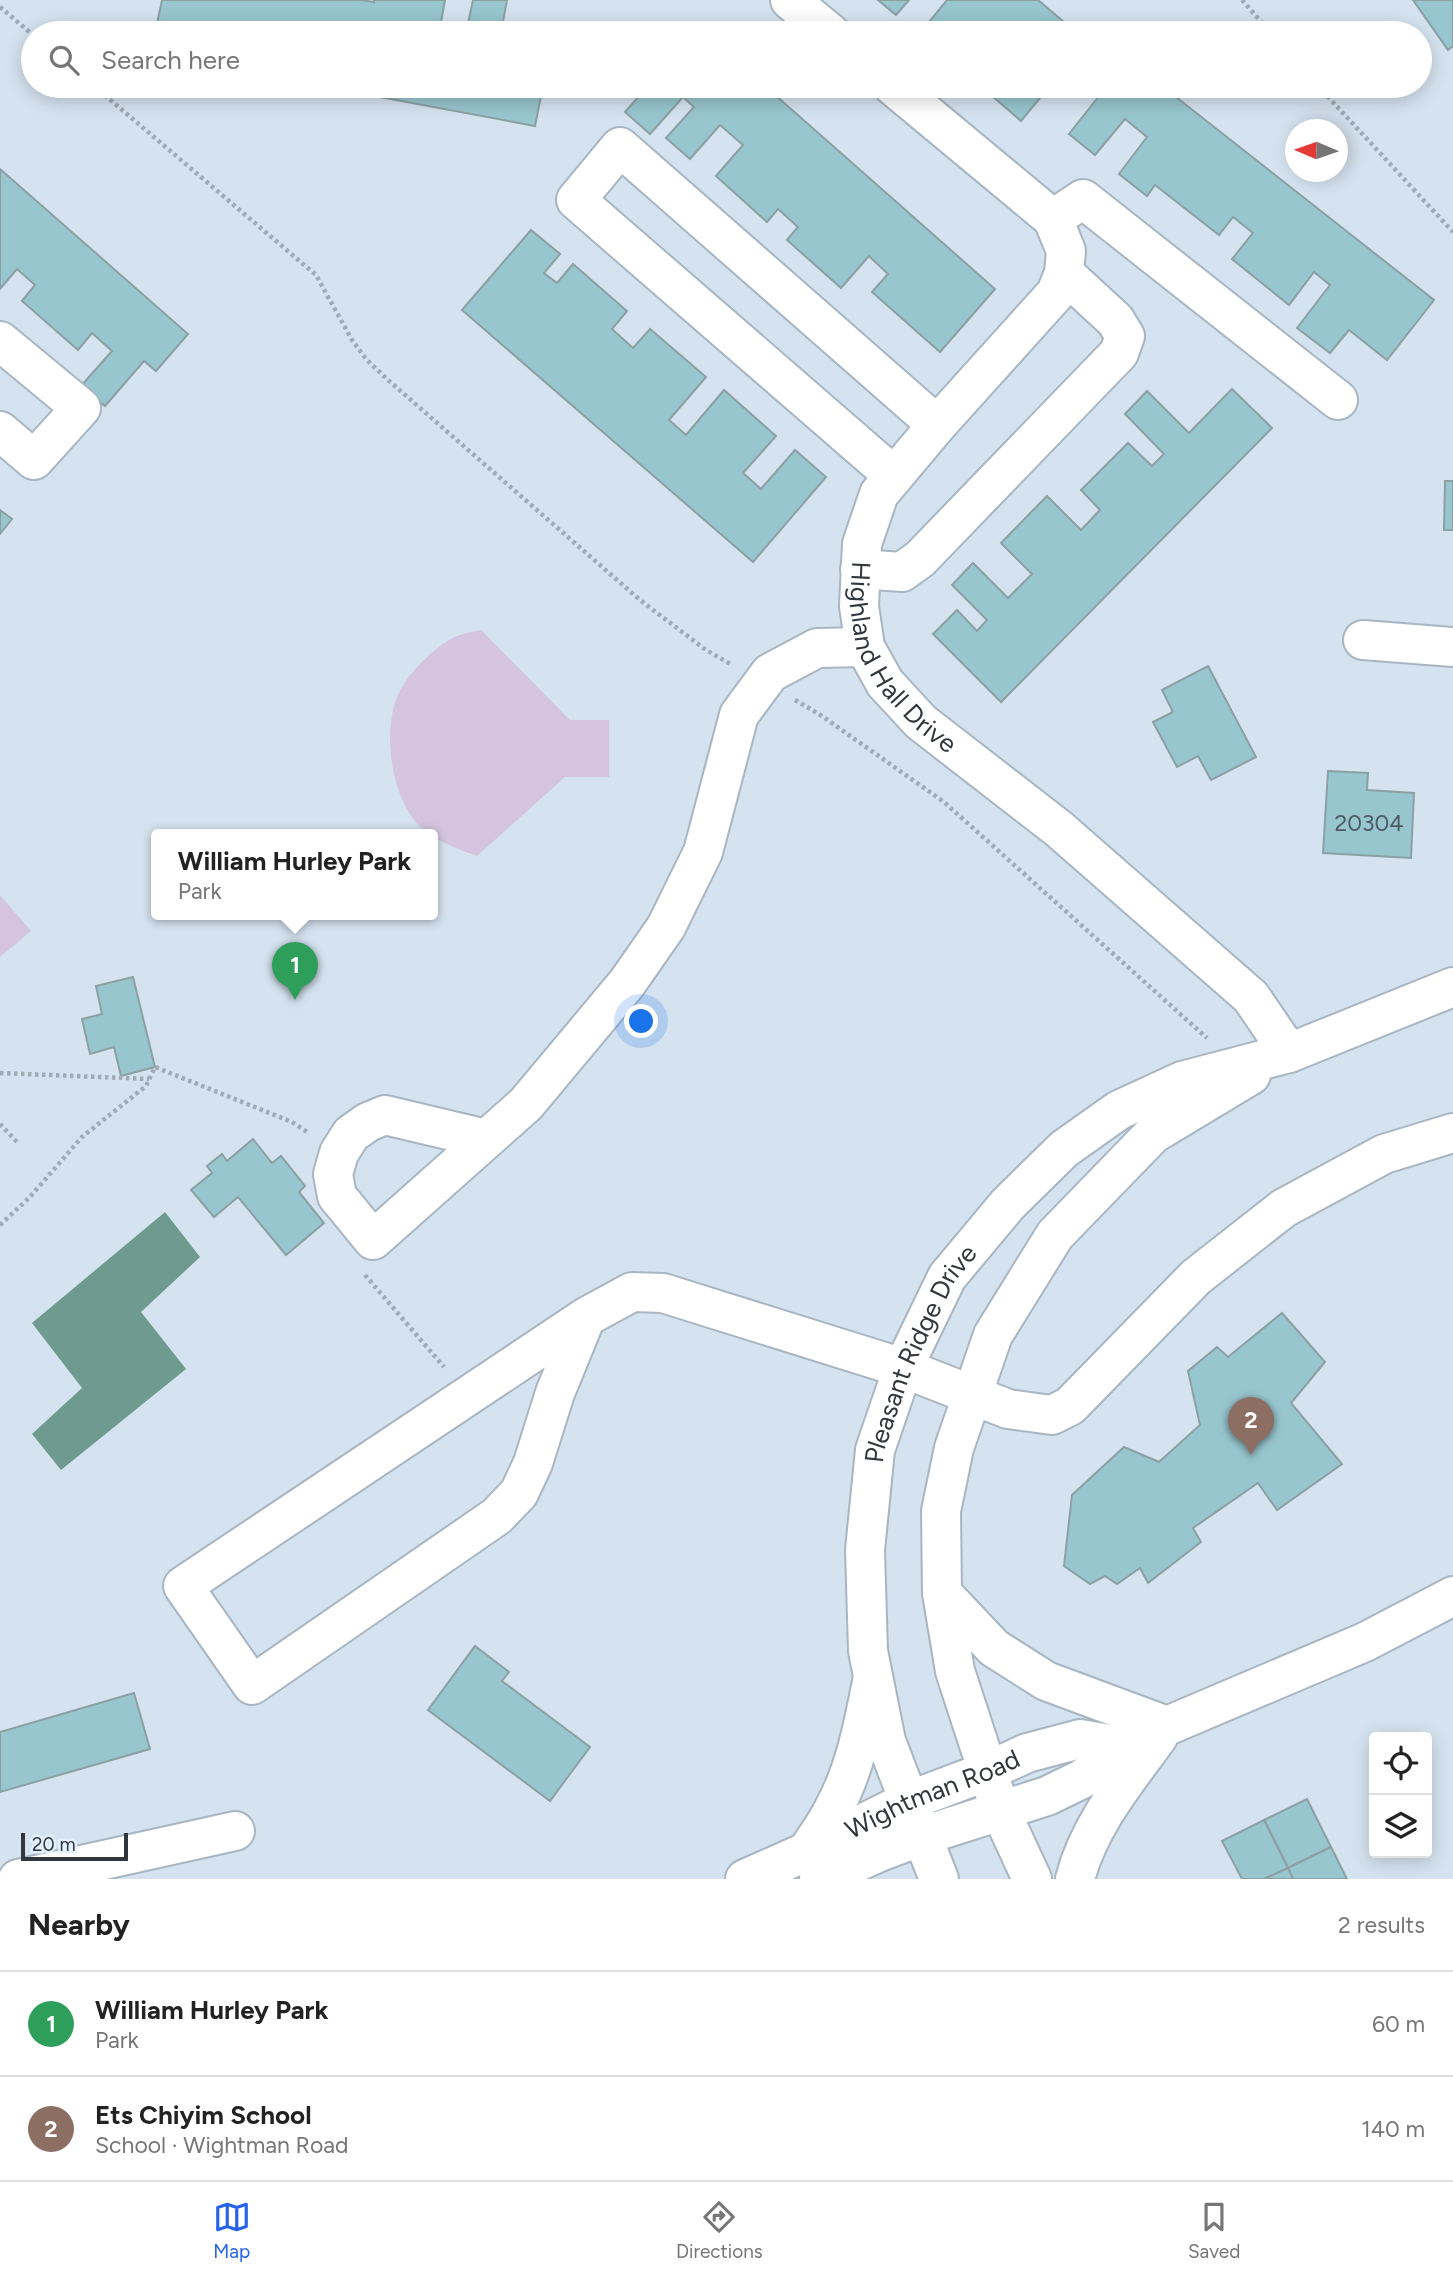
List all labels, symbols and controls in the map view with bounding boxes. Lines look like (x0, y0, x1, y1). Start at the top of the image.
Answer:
search box (21, 21, 1432, 98)
icon: search (45, 41, 83, 79)
text: Search here (101, 44, 240, 76)
north arrow (1285, 119, 1348, 182)
street label: Highland Hall Drive (843, 561, 963, 760)
house number: 20304 (1334, 809, 1404, 837)
popup (151, 829, 438, 920)
text: William Hurley Park (178, 845, 411, 877)
text: Park (178, 877, 222, 905)
pin: 1 (272, 942, 318, 1000)
your location (624, 1004, 658, 1038)
street label: Pleasant Ridge Drive (858, 1238, 983, 1464)
pin: 2 (1228, 1397, 1274, 1455)
map controls (1369, 1732, 1432, 1858)
button: locate (1369, 1732, 1432, 1795)
street label: Wightman Road (840, 1743, 1025, 1846)
button: layers (1369, 1795, 1432, 1858)
scale bar (21, 1830, 128, 1862)
text: 20 m (32, 1833, 76, 1856)
text: Nearby (28, 1906, 130, 1943)
text: 2 results (1338, 1911, 1425, 1939)
text: William Hurley Park (95, 1994, 328, 2026)
text: 1 (46, 2010, 56, 2038)
text: 60 m (1372, 2010, 1425, 2038)
text: Park (95, 2026, 139, 2054)
text: Ets Chiyim School (95, 2099, 312, 2131)
text: 2 (44, 2115, 58, 2143)
text: 140 m (1361, 2115, 1425, 2143)
text: School · Wightman Road (95, 2131, 349, 2159)
tab: Map (213, 2198, 251, 2263)
tab: Directions (676, 2198, 763, 2263)
tab: Saved (1188, 2198, 1240, 2263)

